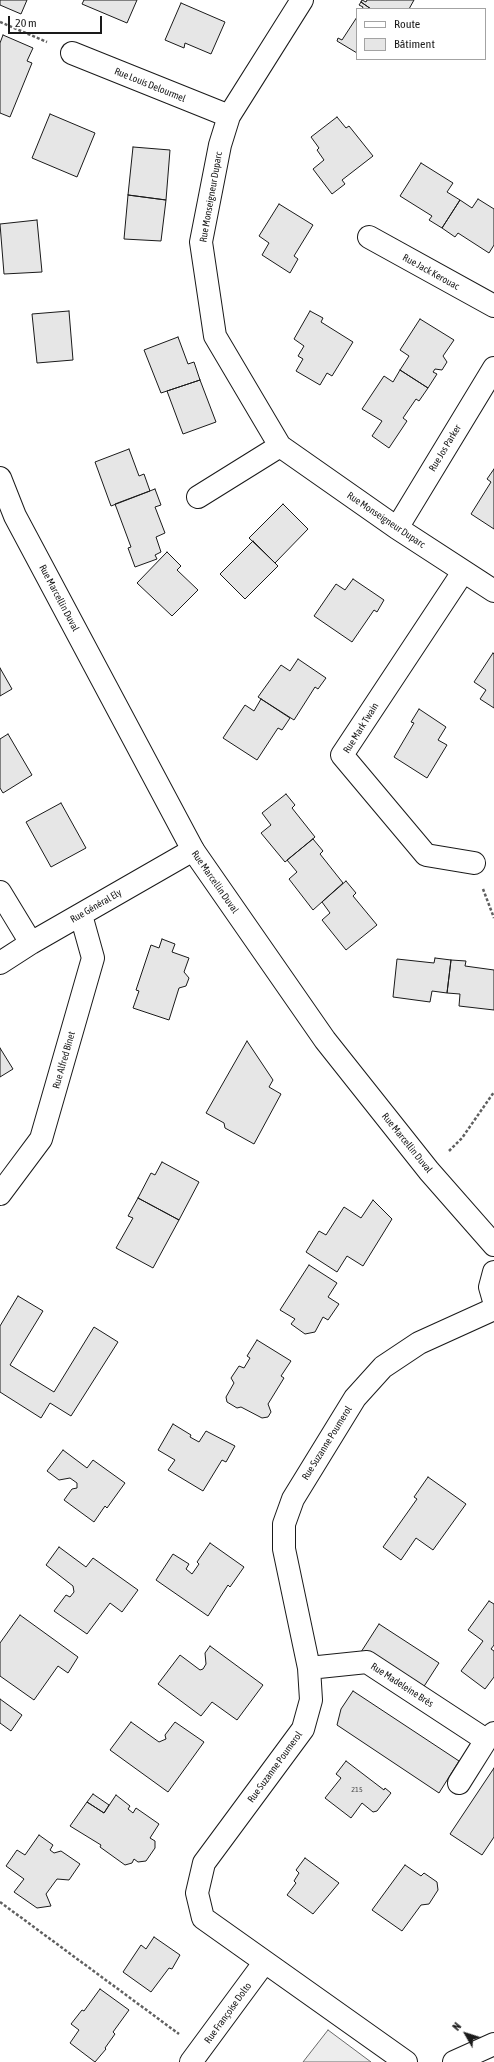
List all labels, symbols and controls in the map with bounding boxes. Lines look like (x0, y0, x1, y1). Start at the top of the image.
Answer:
scale bar (10, 8, 104, 34)
legend (356, 8, 486, 60)
text: 20 m (15, 16, 37, 30)
text: Route (394, 17, 420, 31)
text: Bâtiment (394, 37, 435, 51)
street label: Rue Louis Delourmel (113, 65, 187, 105)
street label: Rue Monseigneur Duparc (197, 151, 225, 243)
street label: Rue Jack Kerouac (400, 251, 462, 293)
street label: Rue Jos Parker (426, 422, 464, 474)
street label: Rue Monseigneur Duparc (345, 489, 427, 551)
street label: Rue Marcellin Duval (36, 563, 82, 633)
street label: Rue Mark Twain (341, 700, 381, 756)
street label: Rue Marcellin Duval (189, 848, 241, 916)
street label: Rue Général Ely (68, 886, 124, 926)
street label: Rue Alfred Binet (50, 1030, 78, 1090)
street label: Rue Marcellin Duval (379, 1111, 435, 1175)
street label: Rue Suzanne Poumerol (299, 1404, 355, 1482)
street label: Rue Madeleine Brès (368, 1660, 436, 1710)
street label: Rue Suzanne Poumerol (245, 1729, 305, 1805)
house number: 215 (351, 1784, 363, 1794)
street label: Rue Françoise Dolto (202, 1980, 254, 2046)
north arrow (446, 2014, 486, 2054)
text: N (450, 2020, 463, 2033)

